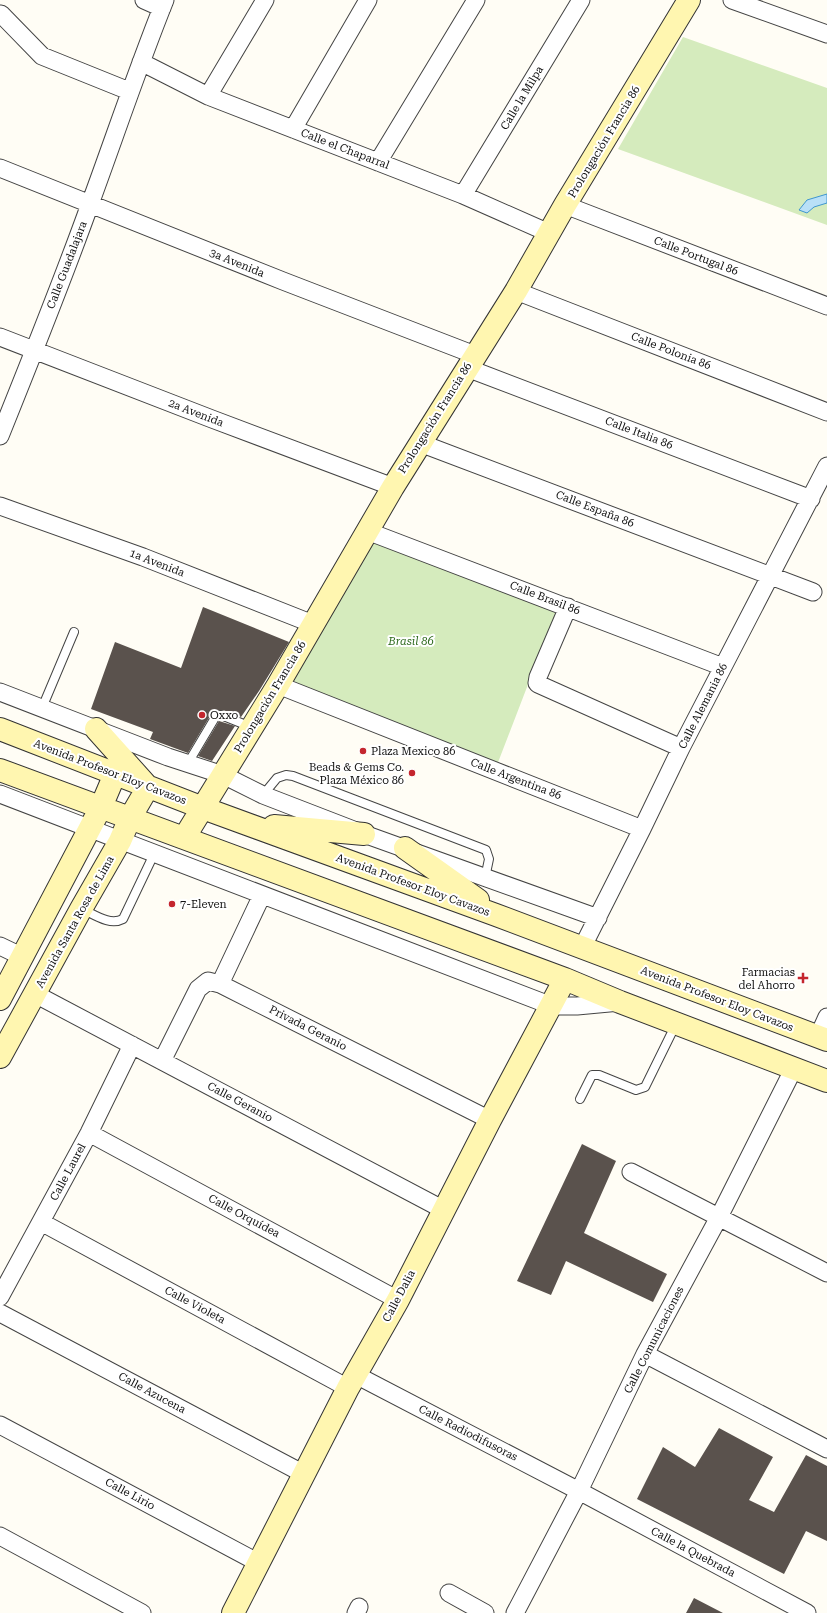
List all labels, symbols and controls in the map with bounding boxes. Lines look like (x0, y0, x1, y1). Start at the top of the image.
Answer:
street label: Calle la Milpa (498, 64, 546, 132)
street label: Prolongación Francia 86 (565, 84, 643, 200)
street label: Calle el Chaparral (299, 126, 392, 172)
street label: Calle Guadalajara (44, 219, 90, 311)
street label: Calle Portugal 86 (652, 234, 740, 278)
street label: 3a Avenida (208, 246, 266, 280)
street label: Calle Polonia 86 (629, 330, 713, 372)
street label: Prolongación Francia 86 (395, 360, 475, 476)
street label: 2a Avenida (167, 397, 225, 429)
street label: Calle Italia 86 (603, 414, 675, 452)
street label: Calle España 86 (554, 488, 636, 530)
street label: 1a Avenida (128, 547, 186, 579)
street label: Calle Brasil 86 (508, 579, 582, 617)
park label: Brasil 86 (387, 635, 434, 648)
street label: Prolongación Francia 86 (231, 639, 309, 755)
street label: Calle Alemania 86 (676, 661, 730, 751)
place label: Oxxo (210, 709, 239, 722)
marker: Oxxo (197, 710, 207, 720)
street label: Avenida Profesor Eloy Cavazos (32, 737, 188, 807)
place label: Plaza Mexico 86 (371, 745, 455, 758)
marker: Plaza Mexico 86 (358, 746, 368, 756)
street label: Calle Argentina 86 (469, 756, 563, 802)
place label: Beads & Gems Co. Plaza México 86 (309, 761, 404, 787)
marker: Beads & Gems Co. Plaza México 86 (407, 768, 417, 778)
street label: Avenida Profesor Eloy Cavazos (334, 851, 492, 919)
street label: Avenida Santa Rosa de Lima (33, 854, 117, 990)
place label: 7-Eleven (180, 898, 227, 911)
marker: 7-Eleven (167, 899, 177, 909)
street label: Avenida Profesor Eloy Cavazos (639, 964, 795, 1034)
place label: Farmacias del Ahorro (738, 966, 795, 992)
marker: Farmacias del Ahorro (798, 973, 808, 983)
street label: Privada Geranio (267, 1003, 349, 1053)
street label: Calle Geranio (205, 1079, 275, 1125)
street label: Calle Laurel (47, 1141, 89, 1203)
street label: Calle Orquídea (206, 1192, 282, 1240)
street label: Calle Dalia (380, 1268, 418, 1324)
street label: Calle Violeta (162, 1284, 228, 1326)
street label: Calle Comunicaciones (621, 1284, 687, 1396)
street label: Calle Azucena (116, 1370, 188, 1416)
street label: Calle Radiodifusoras (416, 1402, 520, 1464)
street label: Calle Lirio (103, 1475, 157, 1513)
street label: Calle la Quebrada (649, 1524, 737, 1580)

